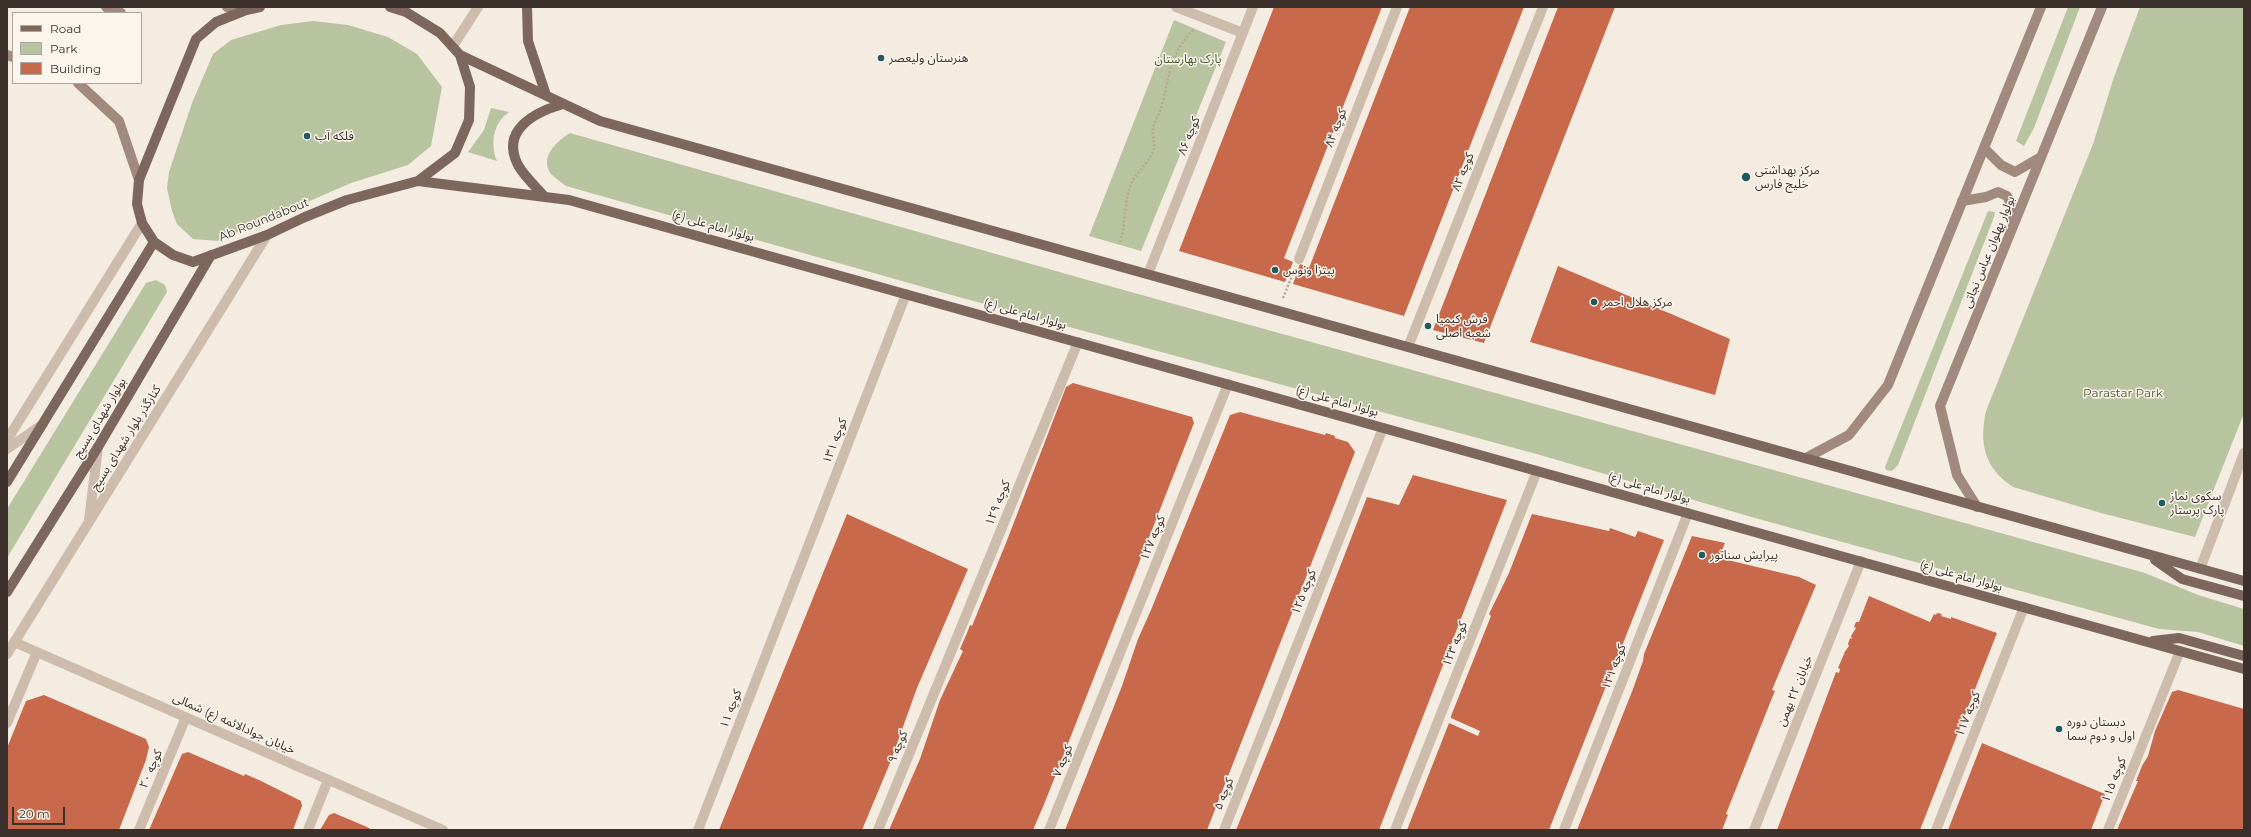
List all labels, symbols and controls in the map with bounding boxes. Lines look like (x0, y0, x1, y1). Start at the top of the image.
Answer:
legend (12, 12, 142, 84)
text: Road (50, 21, 81, 36)
text: Park (50, 41, 77, 56)
place label: هنرستان ولیعصر (889, 51, 968, 65)
park label: پارک بهارستان (1154, 52, 1222, 66)
marker: هنرستان ولیعصر (876, 53, 886, 63)
text: Building (50, 61, 101, 76)
street label: کوچه ۸۴ (1322, 107, 1350, 149)
street label: کوچه ۸۶ (1175, 115, 1203, 157)
place label: فلکه آب (315, 129, 354, 143)
marker: فلکه آب (302, 131, 312, 141)
street label: کوچه ۸۲ (1449, 151, 1477, 193)
place label: مرکز بهداشتی خلیج فارس (1755, 163, 1820, 191)
marker: مرکز بهداشتی خلیج فارس (1740, 171, 1752, 183)
street label: بولوار پهلوان عباس نجاتی (1960, 194, 2018, 310)
street label: Ab Roundabout (217, 195, 311, 245)
street label: بولوار امام علی (ع) (670, 207, 756, 245)
place label: پیتزا ونوس (1283, 263, 1335, 277)
marker: پیتزا ونوس (1270, 265, 1280, 275)
street label: بولوار امام علی (ع) (982, 295, 1068, 333)
place label: مرکز هلال احمر (1602, 295, 1673, 309)
marker: مرکز هلال احمر (1589, 297, 1599, 307)
place label: فرش کیمیا شعبه اصلی (1436, 312, 1491, 340)
marker: فرش کیمیا شعبه اصلی (1423, 321, 1433, 331)
street label: بولوار شهدای بسیج (70, 375, 130, 461)
street label: بولوار امام علی (ع) (1294, 382, 1380, 420)
street label: کنارگذر بلوار شهدای بسیج (88, 383, 164, 493)
park label: Parastar Park (2083, 386, 2163, 400)
street label: کوچه ۱۳۱ (820, 416, 850, 466)
street label: بولوار امام علی (ع) (1606, 469, 1692, 507)
street label: کوچه ۱۲۹ (982, 478, 1014, 528)
place label: سکوی نماز پارک پرستار (2170, 489, 2224, 517)
marker: سکوی نماز پارک پرستار (2157, 498, 2167, 508)
street label: کوچه ۱۲۷ (1137, 513, 1169, 563)
place label: پیرایش سناتور (1710, 548, 1778, 562)
marker: پیرایش سناتور (1697, 550, 1707, 560)
street label: بولوار امام علی (ع) (1918, 557, 2004, 595)
street label: کوچه ۱۲۵ (1288, 567, 1320, 617)
street label: کوچه ۱۲۳ (1439, 619, 1471, 669)
street label: کوچه ۱۲۱ (1599, 642, 1629, 692)
street label: خیابان ۲۲ بهمن (1774, 654, 1816, 728)
street label: کوچه ۱۱ (717, 688, 745, 730)
street label: کوچه ۱۱۷ (1952, 689, 1984, 739)
street label: خیابان جوادالائمه (ع) شمالی (171, 691, 297, 757)
place label: دبستان دوره اول و دوم سما (2067, 715, 2135, 743)
marker: دبستان دوره اول و دوم سما (2054, 724, 2064, 734)
street label: کوچه ۹ (885, 729, 911, 765)
street label: کوچه ۷ (1050, 743, 1076, 779)
street label: کوچه ۲۰ (136, 748, 166, 790)
street label: کوچه ۱۱۵ (2098, 755, 2130, 805)
street label: کوچه ۵ (1211, 776, 1237, 812)
scale bar (14, 799, 67, 825)
text: 20 m (19, 806, 50, 821)

